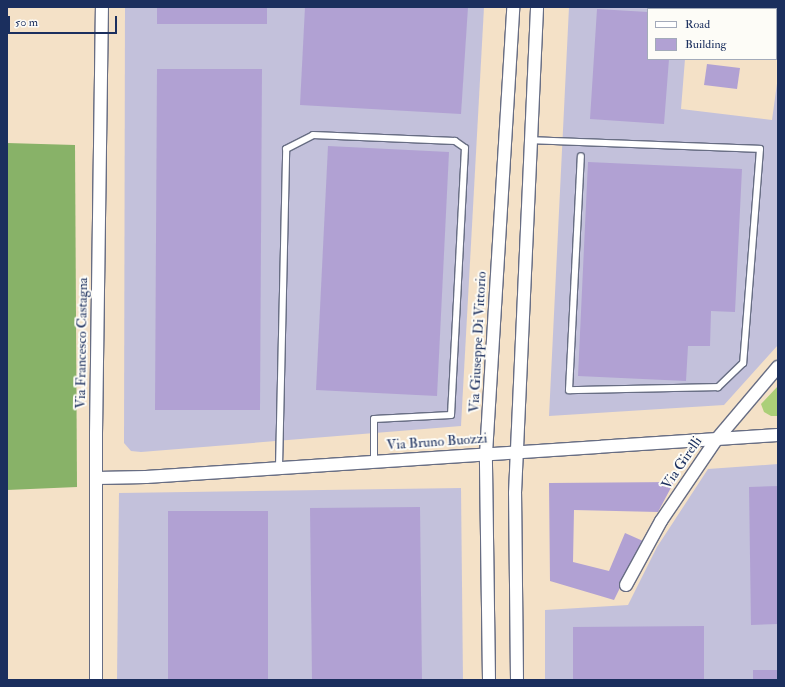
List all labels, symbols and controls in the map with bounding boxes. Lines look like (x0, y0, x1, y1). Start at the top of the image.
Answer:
scale bar (10, 8, 119, 34)
legend (647, 8, 777, 60)
text: 50 m (15, 15, 38, 30)
text: Road (685, 17, 710, 32)
text: Building (685, 37, 726, 52)
street label: Via Giuseppe Di Vittorio (466, 271, 490, 413)
street label: Via Francesco Castagna (72, 277, 92, 409)
street label: Via Bruno Buozzi (386, 430, 488, 454)
street label: Via Girelli (658, 434, 706, 492)

